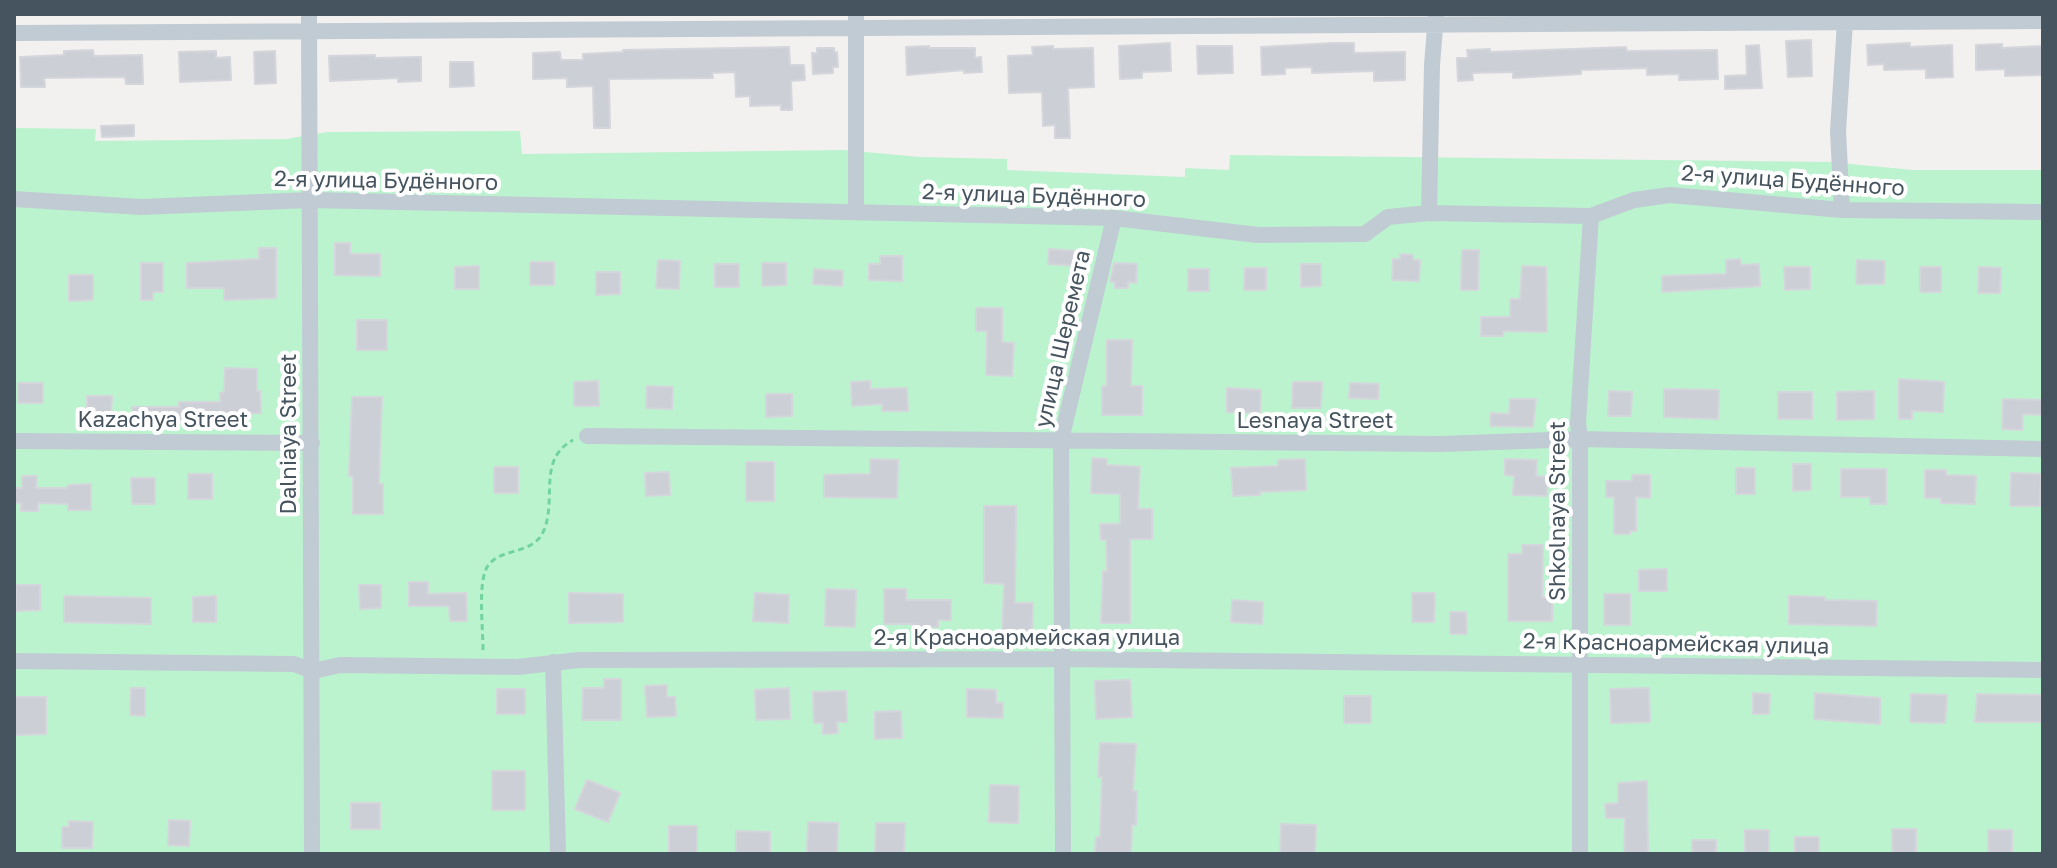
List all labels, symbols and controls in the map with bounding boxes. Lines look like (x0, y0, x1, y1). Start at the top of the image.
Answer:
street label: 2-я улица Будённого (1680, 160, 1906, 202)
street label: 2-я улица Будённого (274, 166, 498, 196)
street label: 2-я улица Будённого (922, 179, 1146, 213)
street label: улица Шеремета (1030, 248, 1096, 430)
street label: Dalniaya Street (276, 354, 302, 514)
street label: Kazachya Street (78, 407, 248, 433)
street label: Lesnaya Street (1237, 408, 1393, 434)
street label: Shkolnaya Street (1545, 421, 1571, 601)
street label: 2-я Красноармейская улица (874, 625, 1180, 651)
street label: 2-я Красноармейская улица (1523, 628, 1829, 660)

